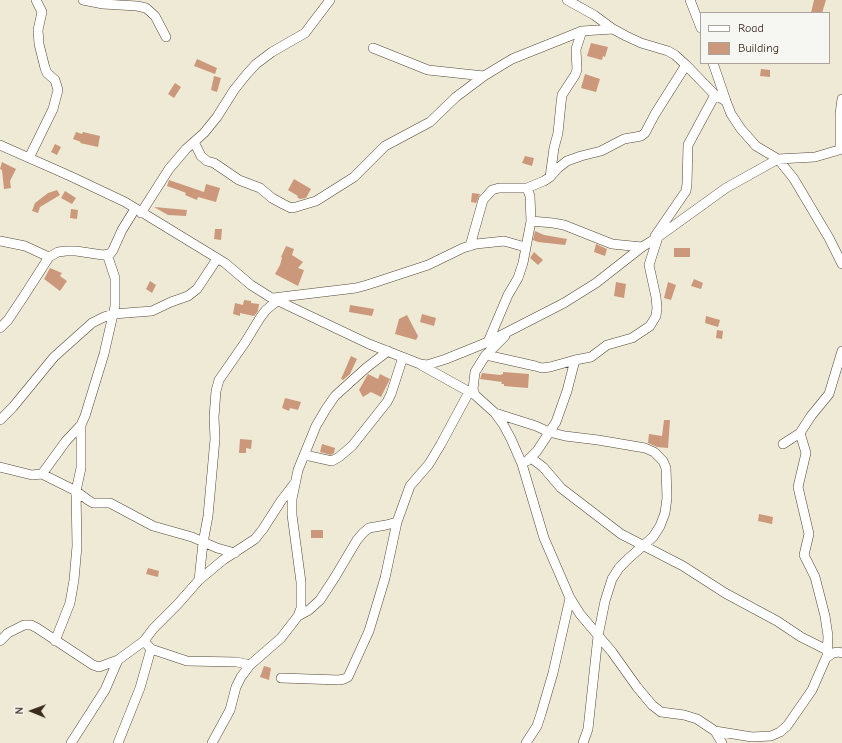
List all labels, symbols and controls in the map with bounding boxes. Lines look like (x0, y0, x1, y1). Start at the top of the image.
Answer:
legend (700, 12, 830, 64)
text: Road (738, 21, 764, 35)
text: Building (738, 41, 779, 55)
north arrow (12, 691, 52, 731)
text: N (13, 707, 26, 714)

